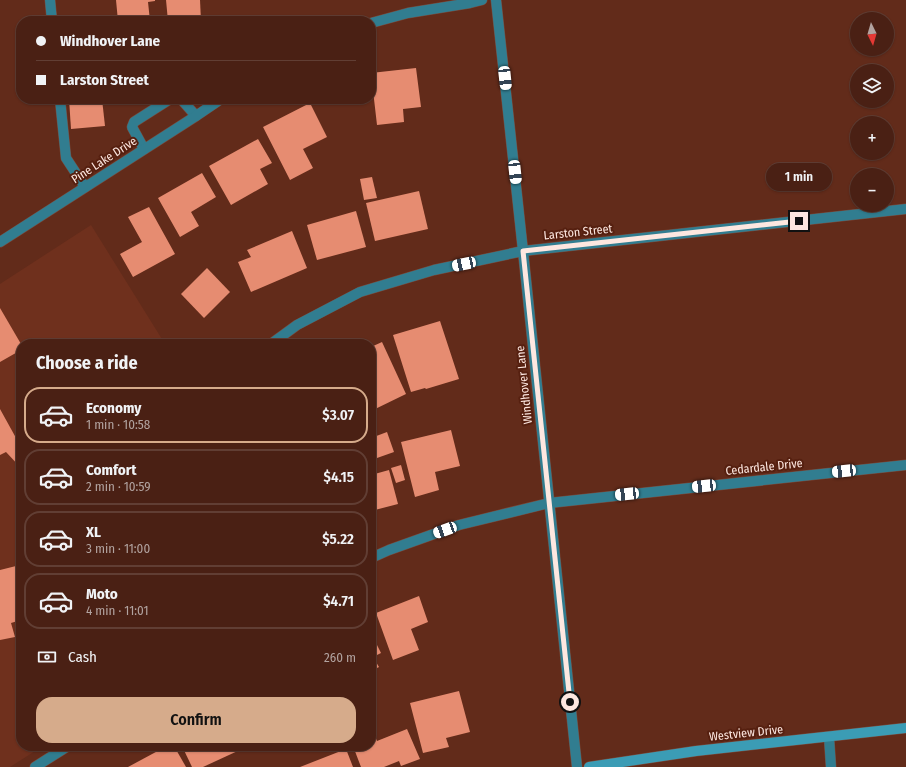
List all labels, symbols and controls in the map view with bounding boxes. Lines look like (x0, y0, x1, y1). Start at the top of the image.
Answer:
north arrow (850, 12, 894, 56)
map controls (850, 12, 894, 212)
text: Windhover Lane (60, 32, 160, 50)
button: layers (850, 64, 894, 108)
car (498, 65, 512, 91)
text: Larston Street (60, 71, 149, 89)
button: + (850, 116, 894, 160)
street label: Pine Lake Drive (69, 134, 139, 186)
car (508, 159, 522, 185)
callout: 1 min (766, 163, 832, 191)
button: − (850, 168, 894, 212)
text: 1 min (785, 169, 813, 184)
route end (790, 212, 808, 230)
street label: Larston Street (543, 221, 613, 243)
car (451, 256, 477, 272)
street label: Windhover Lane (513, 345, 535, 425)
text: Choose a ride (36, 352, 138, 374)
icon: car (38, 397, 74, 433)
text: Economy (86, 399, 141, 417)
text: $3.07 (322, 406, 354, 424)
text: 1 min · 10:58 (86, 417, 150, 432)
street label: Cedardale Drive (725, 456, 803, 478)
icon: car (38, 459, 74, 495)
text: Comfort (86, 461, 137, 479)
car (831, 464, 857, 478)
text: $4.15 (324, 468, 354, 486)
text: 2 min · 10:59 (86, 479, 151, 494)
car (691, 479, 717, 493)
car (614, 487, 640, 501)
car (432, 520, 458, 540)
icon: car (38, 521, 74, 557)
text: XL (86, 523, 101, 541)
text: $5.22 (322, 530, 354, 548)
text: 3 min · 11:00 (86, 541, 150, 556)
icon: car (38, 583, 74, 619)
text: Moto (86, 585, 118, 603)
text: $4.71 (323, 592, 354, 610)
text: 4 min · 11:01 (86, 603, 149, 618)
icon: cash (36, 646, 58, 668)
text: Cash (68, 648, 97, 666)
text: 260 m (324, 650, 356, 665)
route start (561, 693, 579, 711)
button: Confirm (36, 697, 356, 743)
street label: Westview Drive (708, 722, 784, 744)

